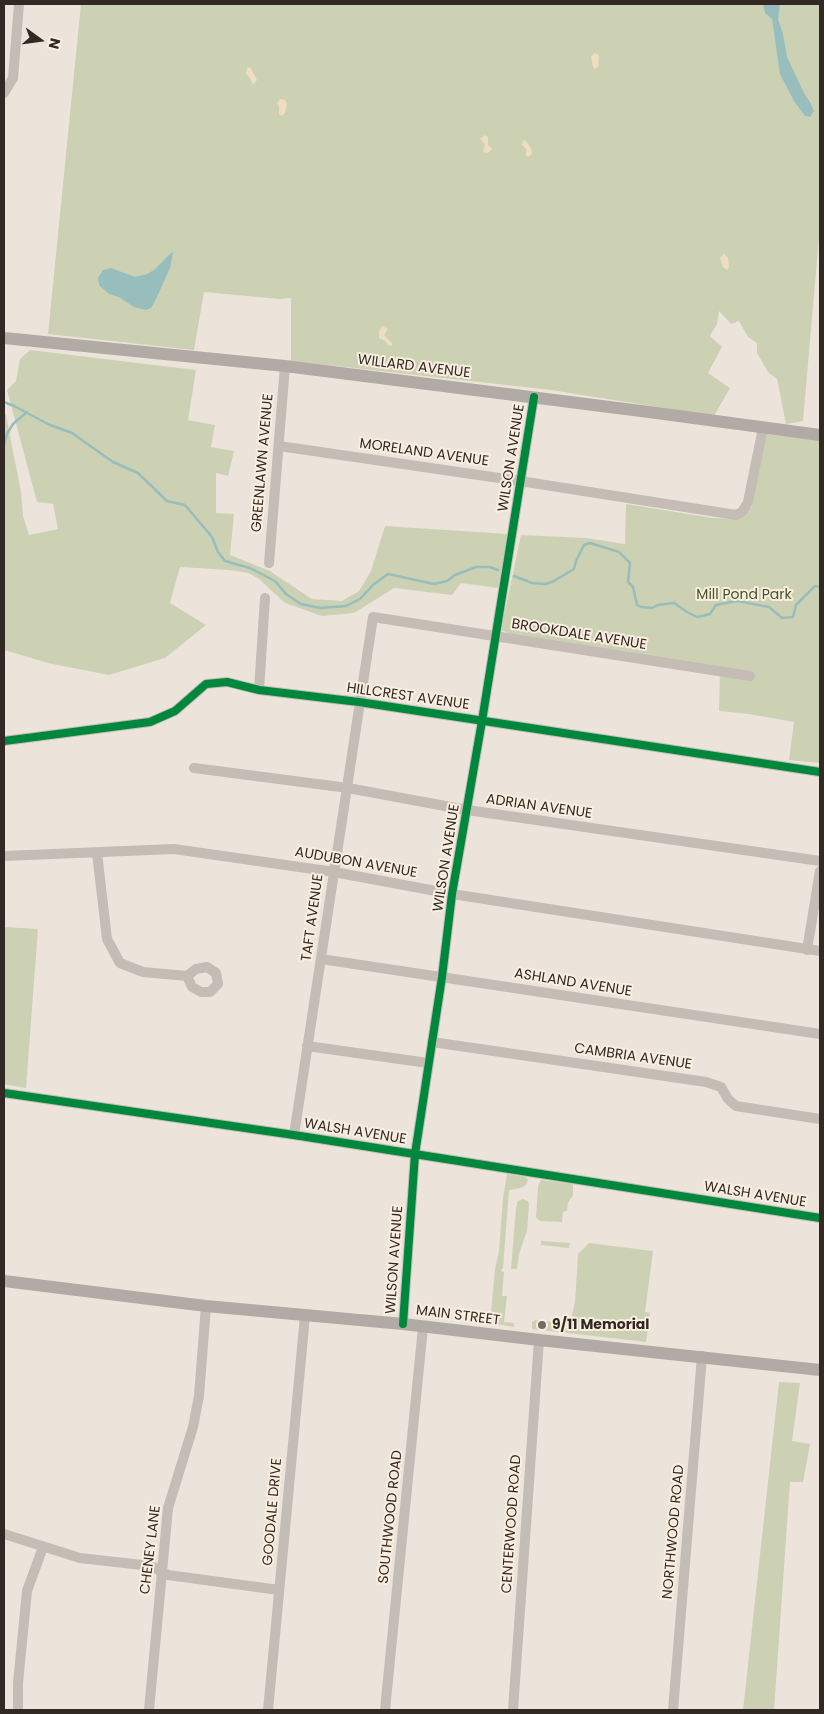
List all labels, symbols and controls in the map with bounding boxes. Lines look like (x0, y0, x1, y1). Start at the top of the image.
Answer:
north arrow (15, 15, 65, 65)
text: N (44, 36, 66, 51)
street label: WILLARD AVENUE (357, 352, 471, 382)
street label: GREENLAWN AVENUE (249, 393, 277, 533)
street label: WILSON AVENUE (495, 403, 529, 513)
street label: MORELAND AVENUE (358, 436, 490, 470)
park label: Mill Pond Park (696, 587, 792, 603)
street label: BROOKDALE AVENUE (510, 616, 648, 654)
street label: HILLCREST AVENUE (346, 680, 470, 714)
street label: ADRIAN AVENUE (485, 791, 593, 823)
street label: WILSON AVENUE (430, 803, 464, 913)
street label: AUDUBON AVENUE (294, 844, 418, 882)
street label: TAFT AVENUE (299, 873, 327, 963)
street label: ASHLAND AVENUE (513, 965, 633, 1001)
street label: CAMBRIA AVENUE (573, 1040, 693, 1074)
street label: WALSH AVENUE (303, 1116, 407, 1148)
street label: WALSH AVENUE (703, 1179, 807, 1211)
street label: WILSON AVENUE (383, 1205, 407, 1315)
street label: MAIN STREET (415, 1302, 501, 1330)
place label: 9/11 Memorial (552, 1317, 649, 1333)
marker: 9/11 Memorial (536, 1319, 548, 1331)
street label: SOUTHWOOD ROAD (376, 1449, 406, 1585)
street label: CENTERWOOD ROAD (499, 1454, 525, 1594)
street label: GOODALE DRIVE (260, 1458, 286, 1566)
street label: NORTHWOOD ROAD (660, 1464, 688, 1600)
street label: CHENEY LANE (137, 1505, 165, 1595)

